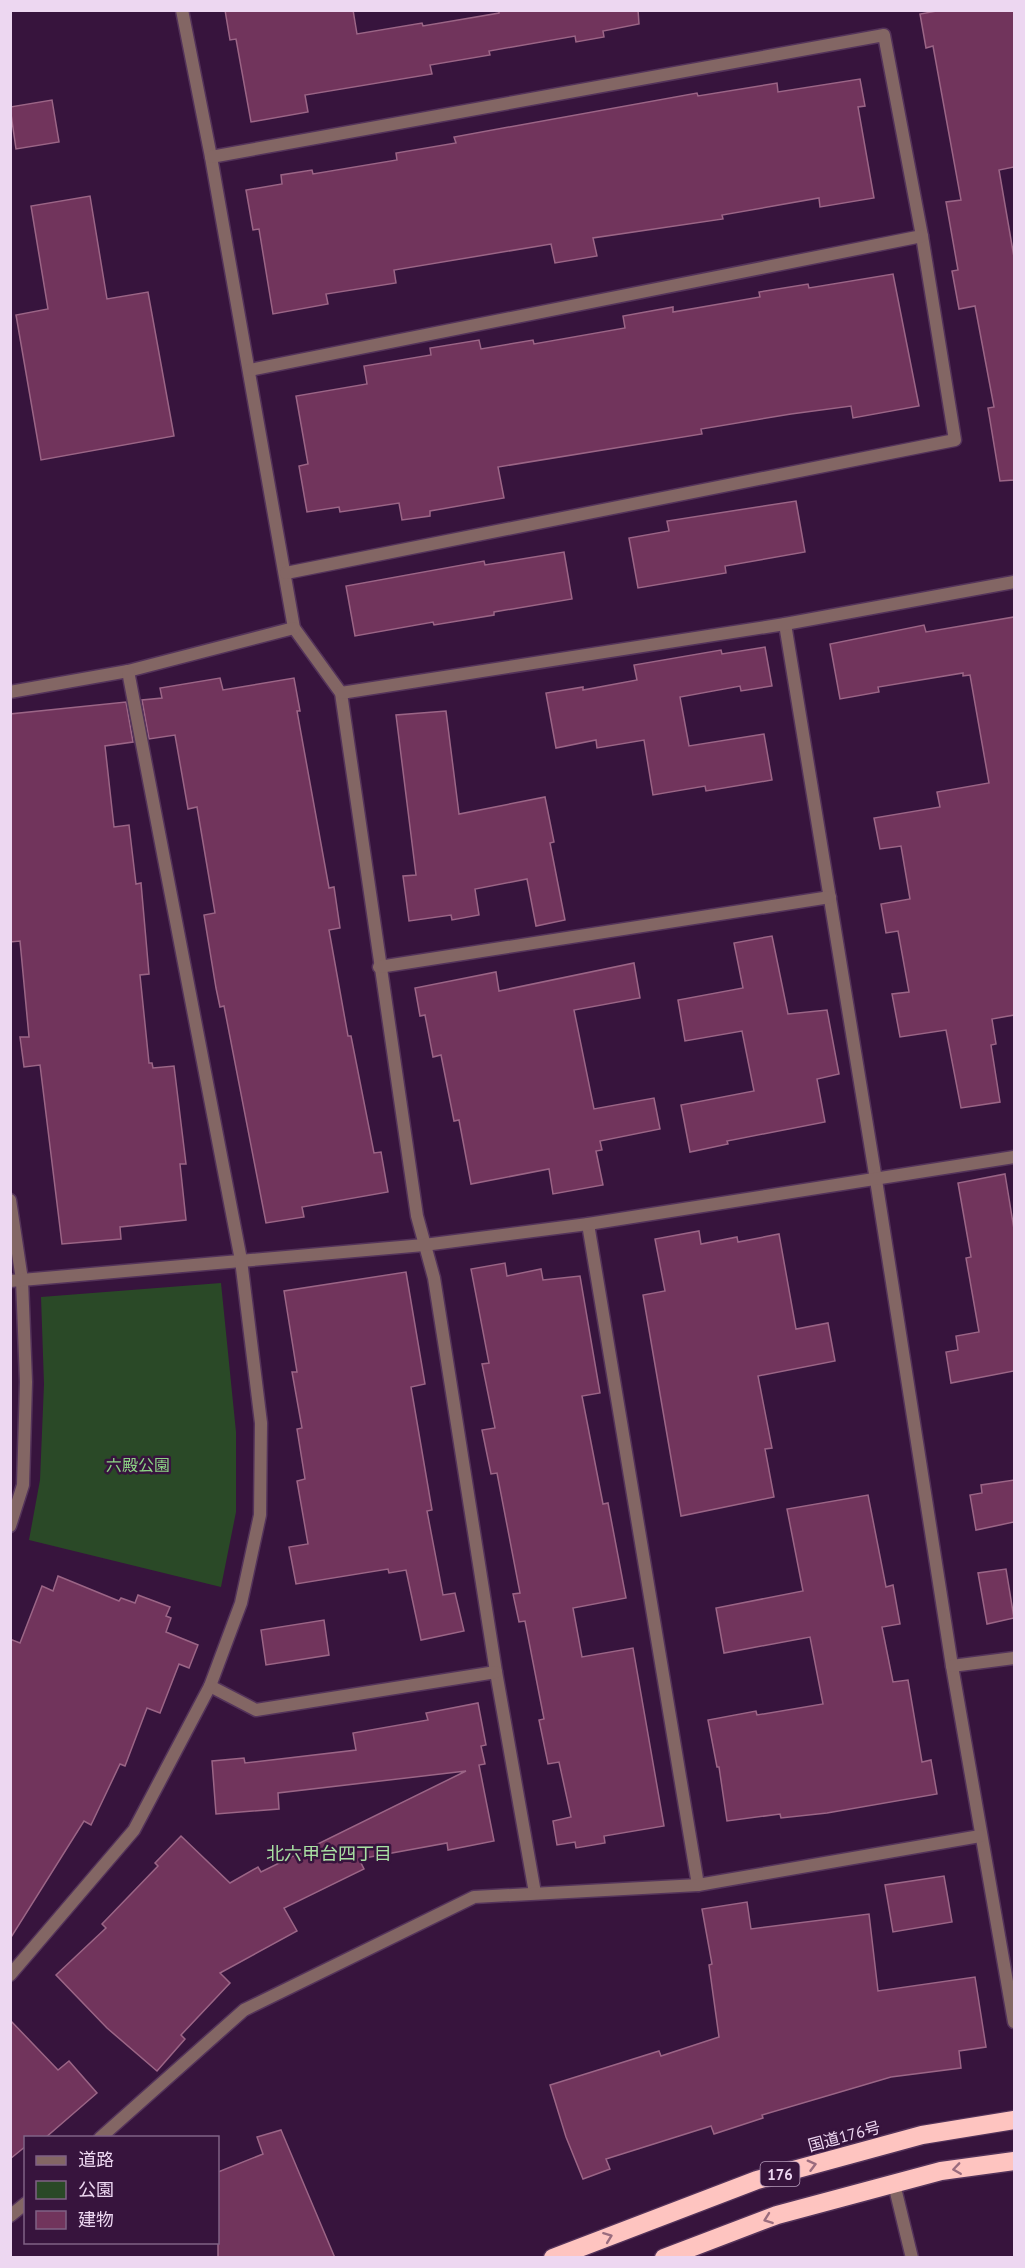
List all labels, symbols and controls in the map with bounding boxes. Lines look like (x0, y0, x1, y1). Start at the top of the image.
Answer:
park label: 六殿公園 (106, 1455, 170, 1475)
district label: 北六甲台四丁目 (266, 1842, 392, 1865)
street label: 国道176号 (806, 2117, 882, 2155)
legend (24, 2136, 219, 2244)
text: 道路 (78, 2148, 114, 2171)
one-way arrow (806, 2160, 816, 2172)
road number: 176 (760, 2162, 800, 2186)
one-way arrow (952, 2163, 961, 2175)
text: 公園 (78, 2178, 114, 2201)
text: 建物 (78, 2208, 114, 2231)
one-way arrow (763, 2211, 774, 2224)
one-way arrow (602, 2231, 613, 2244)

